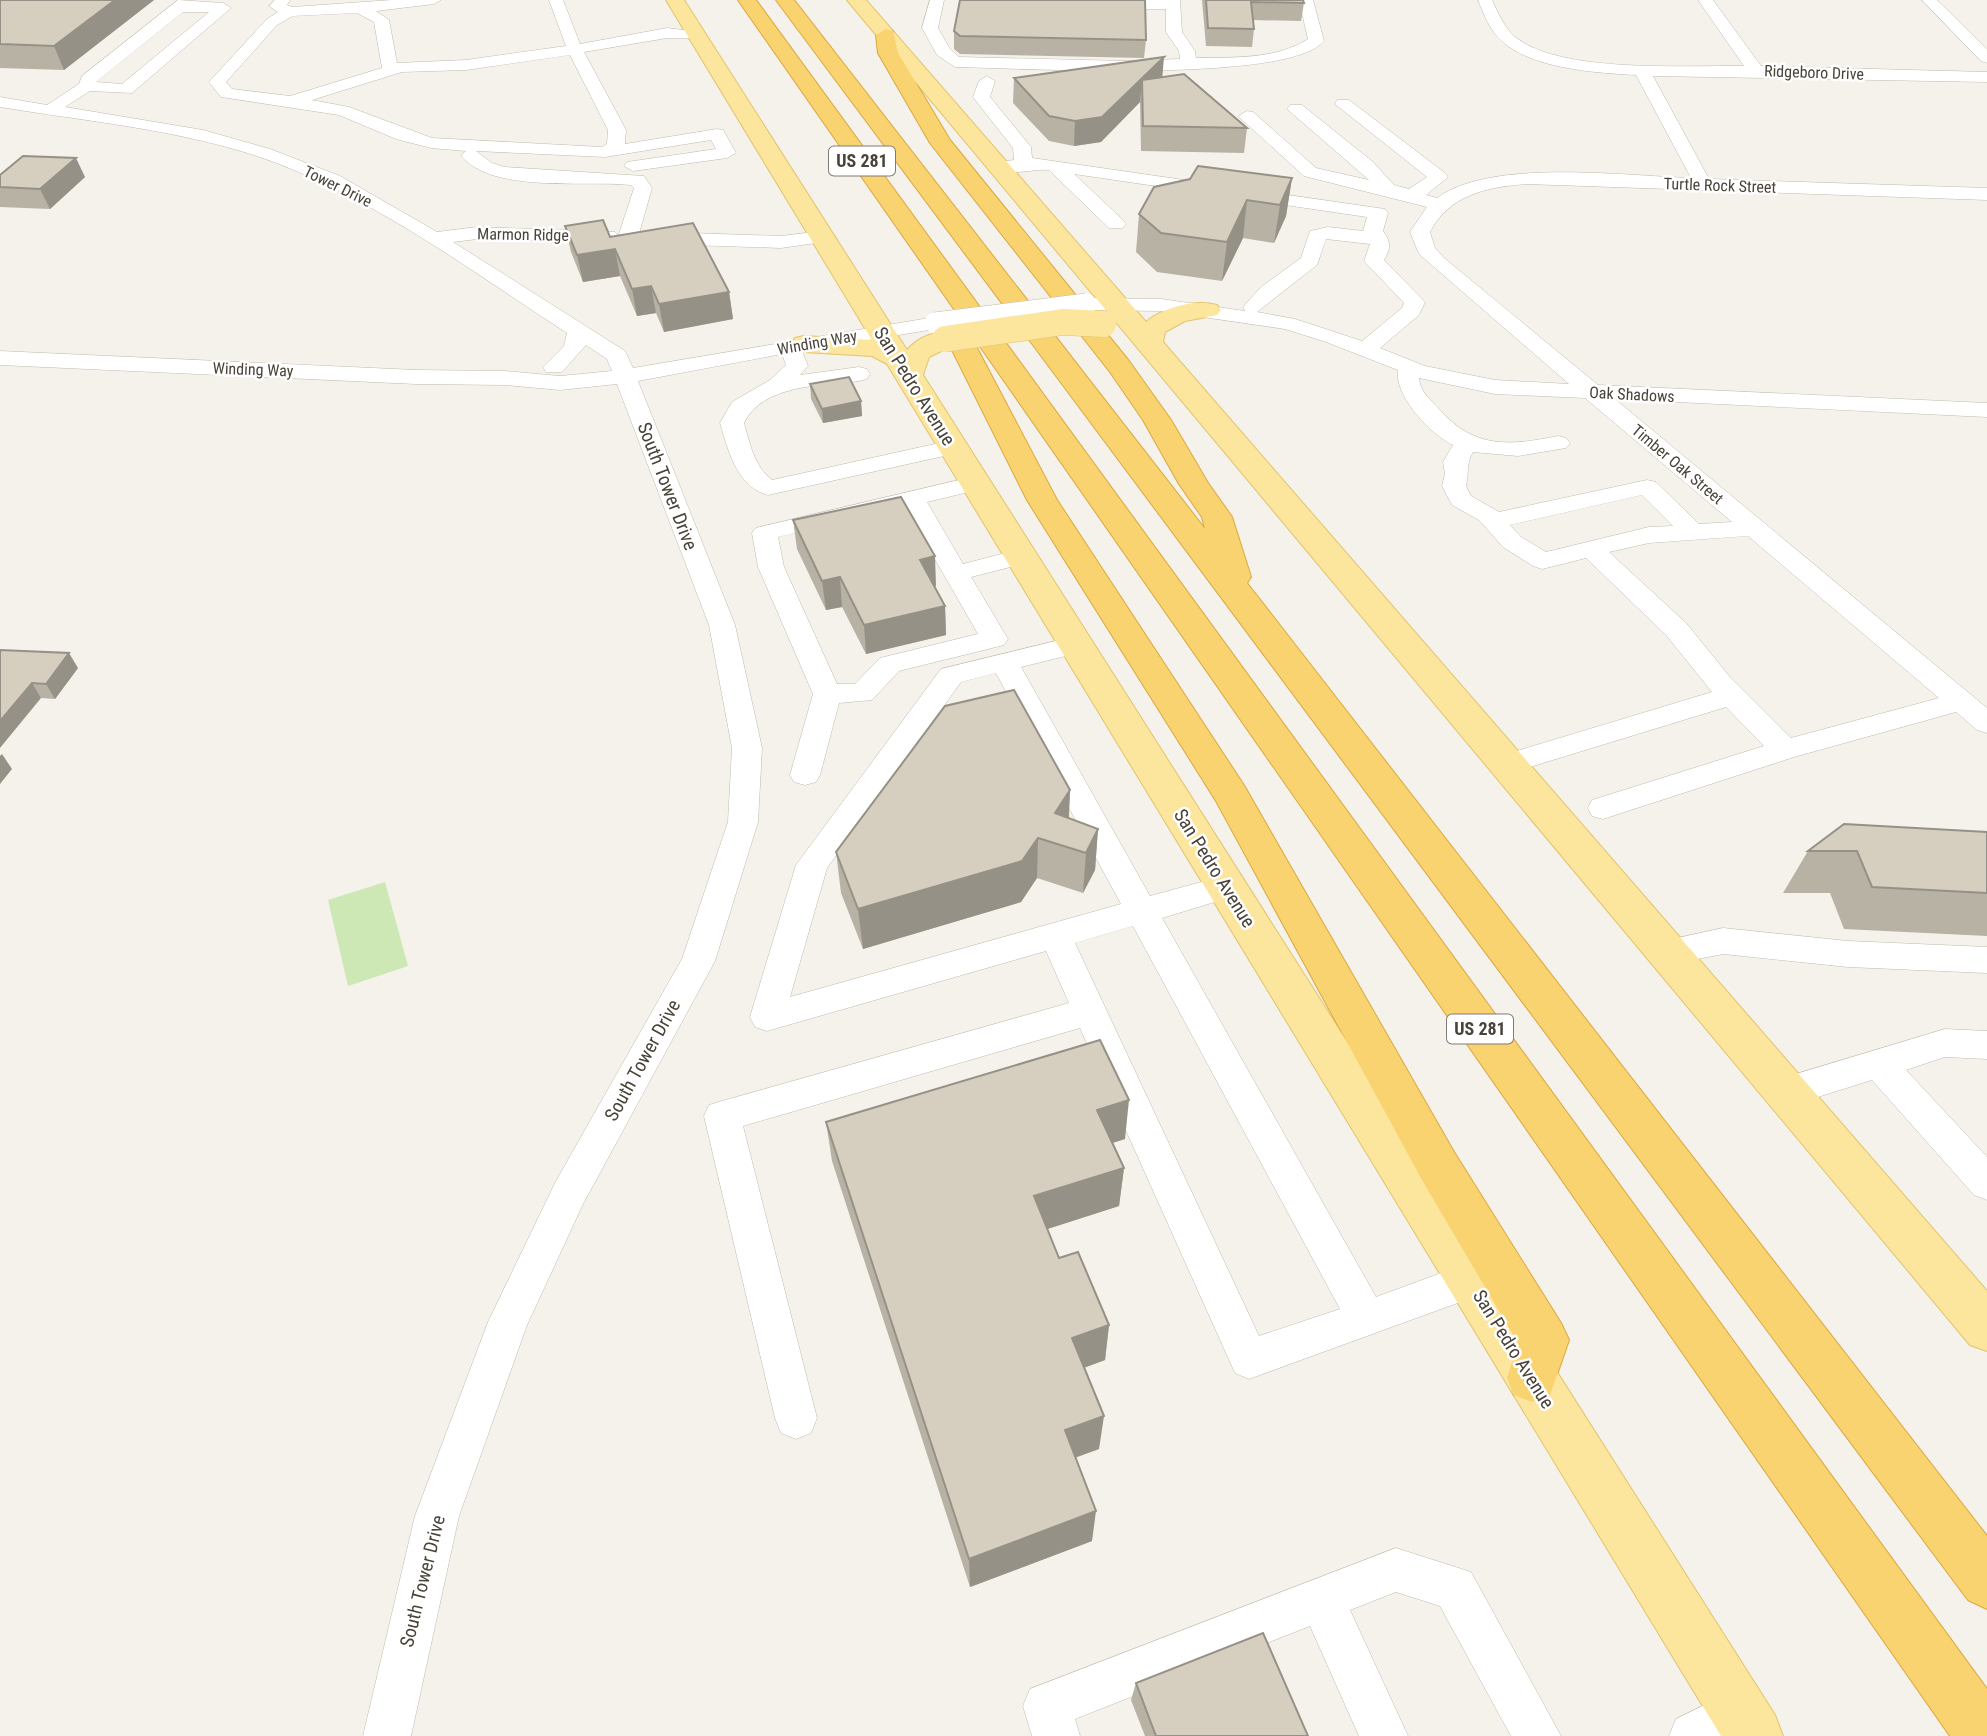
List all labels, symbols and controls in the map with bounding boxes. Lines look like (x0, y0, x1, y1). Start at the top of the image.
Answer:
street label: Ridgeboro Drive (1764, 61, 1864, 84)
road number: US 281 (829, 146, 895, 176)
street label: Tower Drive (300, 162, 375, 211)
street label: Turtle Rock Street (1663, 174, 1777, 197)
street label: Marmon Ridge (477, 224, 569, 245)
street label: San Pedro Avenue (869, 323, 960, 450)
street label: Winding Way (776, 326, 859, 359)
street label: Winding Way (212, 359, 294, 380)
street label: Oak Shadows (1589, 383, 1675, 406)
street label: South Tower Drive (633, 419, 703, 553)
street label: Timber Oak Street (1628, 421, 1728, 508)
street label: San Pedro Avenue (1169, 805, 1260, 932)
street label: South Tower Drive (600, 995, 685, 1125)
road number: US 281 (1447, 1014, 1513, 1044)
street label: San Pedro Avenue (1468, 1286, 1559, 1413)
street label: South Tower Drive (395, 1513, 450, 1649)

